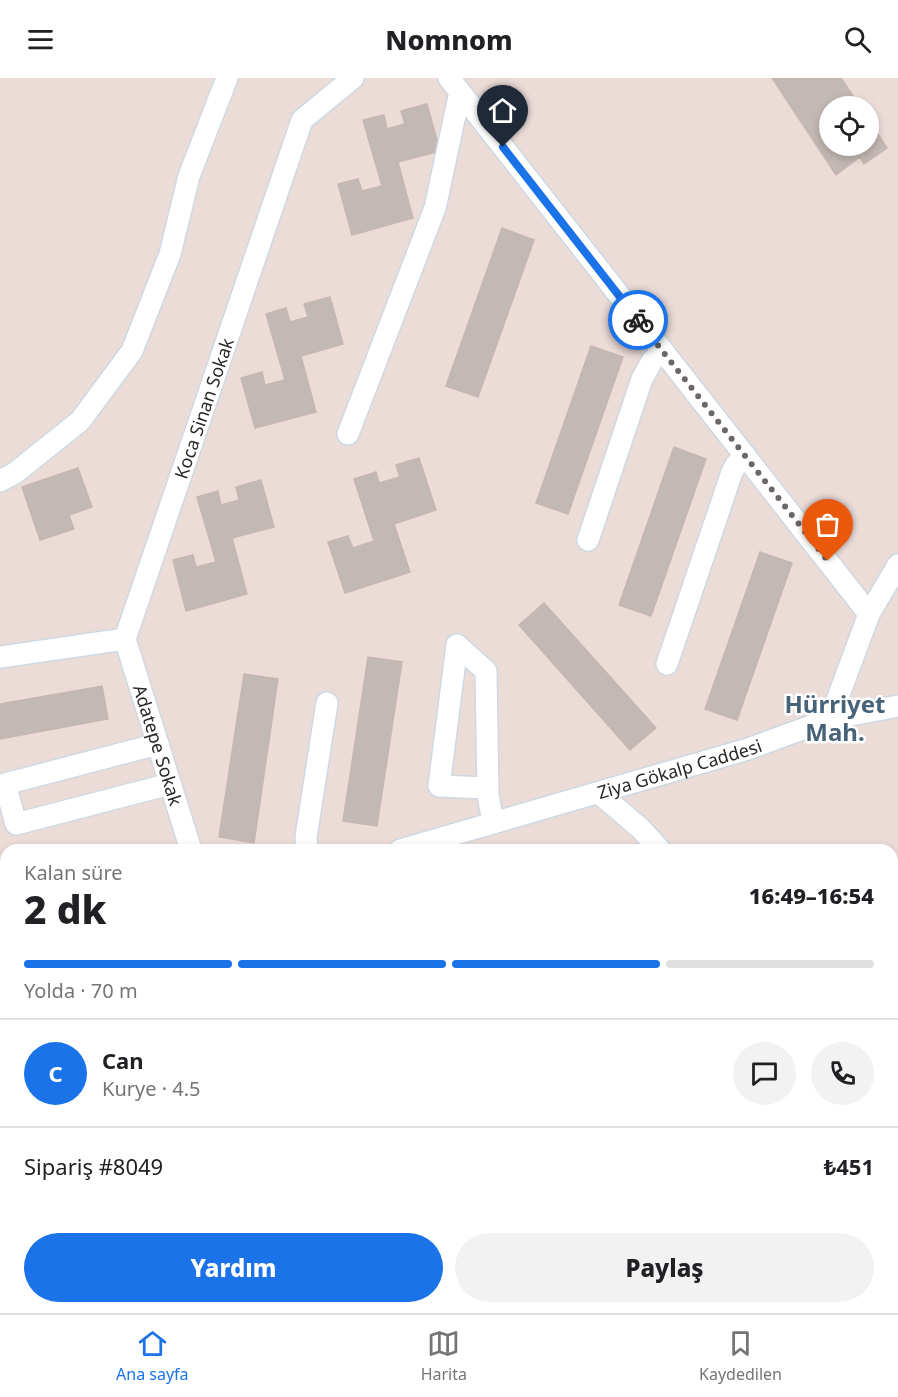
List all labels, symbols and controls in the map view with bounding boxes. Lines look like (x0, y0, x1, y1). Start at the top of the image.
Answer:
text: Nomnom (385, 21, 513, 58)
icon: menu (24, 23, 57, 56)
icon: search (841, 23, 874, 56)
pin (477, 85, 528, 147)
icon: home (486, 94, 519, 127)
map controls (819, 96, 879, 156)
button: locate (819, 96, 879, 156)
courier (608, 290, 668, 350)
icon: bike (622, 304, 655, 337)
street label: Koca Sinan Sokak (169, 334, 239, 482)
pin (802, 499, 853, 561)
icon: bag (811, 508, 844, 541)
street label: Adatepe Sokak (128, 682, 188, 809)
district label: Hürriyet Mah. (784, 687, 886, 748)
street label: Ziya Gökalp Caddesi (594, 733, 765, 804)
text: Kalan süre (24, 859, 123, 886)
text: 16:49–16:54 (749, 880, 874, 910)
text: 2 dk (24, 882, 106, 935)
text: Yolda · 70 m (24, 977, 138, 1004)
button: chat (733, 1042, 796, 1105)
button: phone (811, 1042, 874, 1105)
text: Can (102, 1045, 144, 1075)
text: C (48, 1058, 63, 1088)
text: Kurye · 4.5 (102, 1075, 200, 1102)
text: Sipariş #8049 (24, 1151, 163, 1181)
text: ₺451 (824, 1151, 874, 1181)
button: Yardım (24, 1233, 443, 1302)
button: Paylaş (455, 1233, 874, 1302)
tab: Ana sayfa (116, 1327, 189, 1385)
tab: Harita (421, 1327, 467, 1385)
tab: Kaydedilen (699, 1327, 782, 1385)

